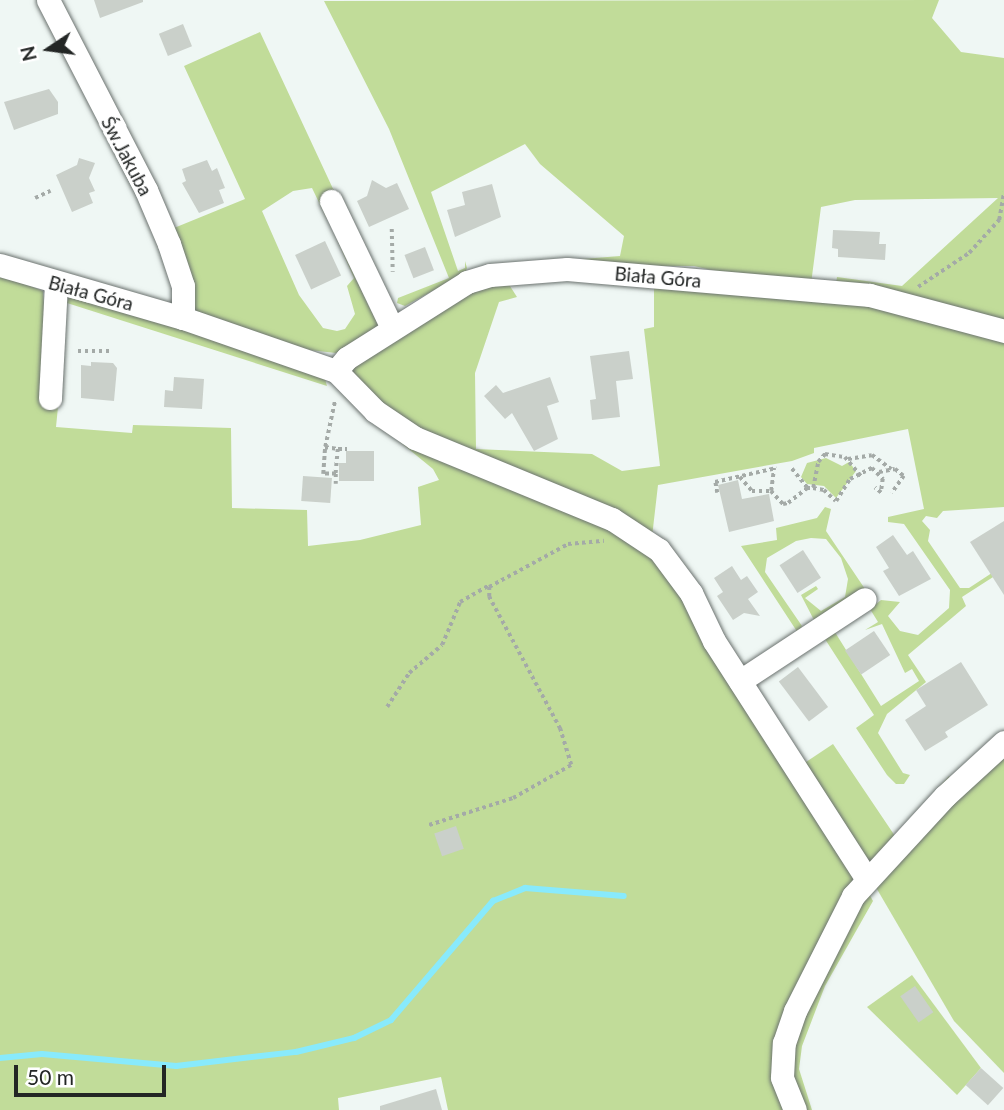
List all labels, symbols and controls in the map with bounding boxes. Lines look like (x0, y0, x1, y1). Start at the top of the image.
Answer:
north arrow (14, 14, 84, 84)
text: N (15, 44, 41, 64)
street label: Św.Jakuba (97, 113, 157, 199)
street label: Biała Góra (614, 262, 702, 292)
street label: Biała Góra (46, 271, 136, 315)
scale bar (18, 1050, 170, 1094)
text: 50 m (27, 1064, 74, 1089)

